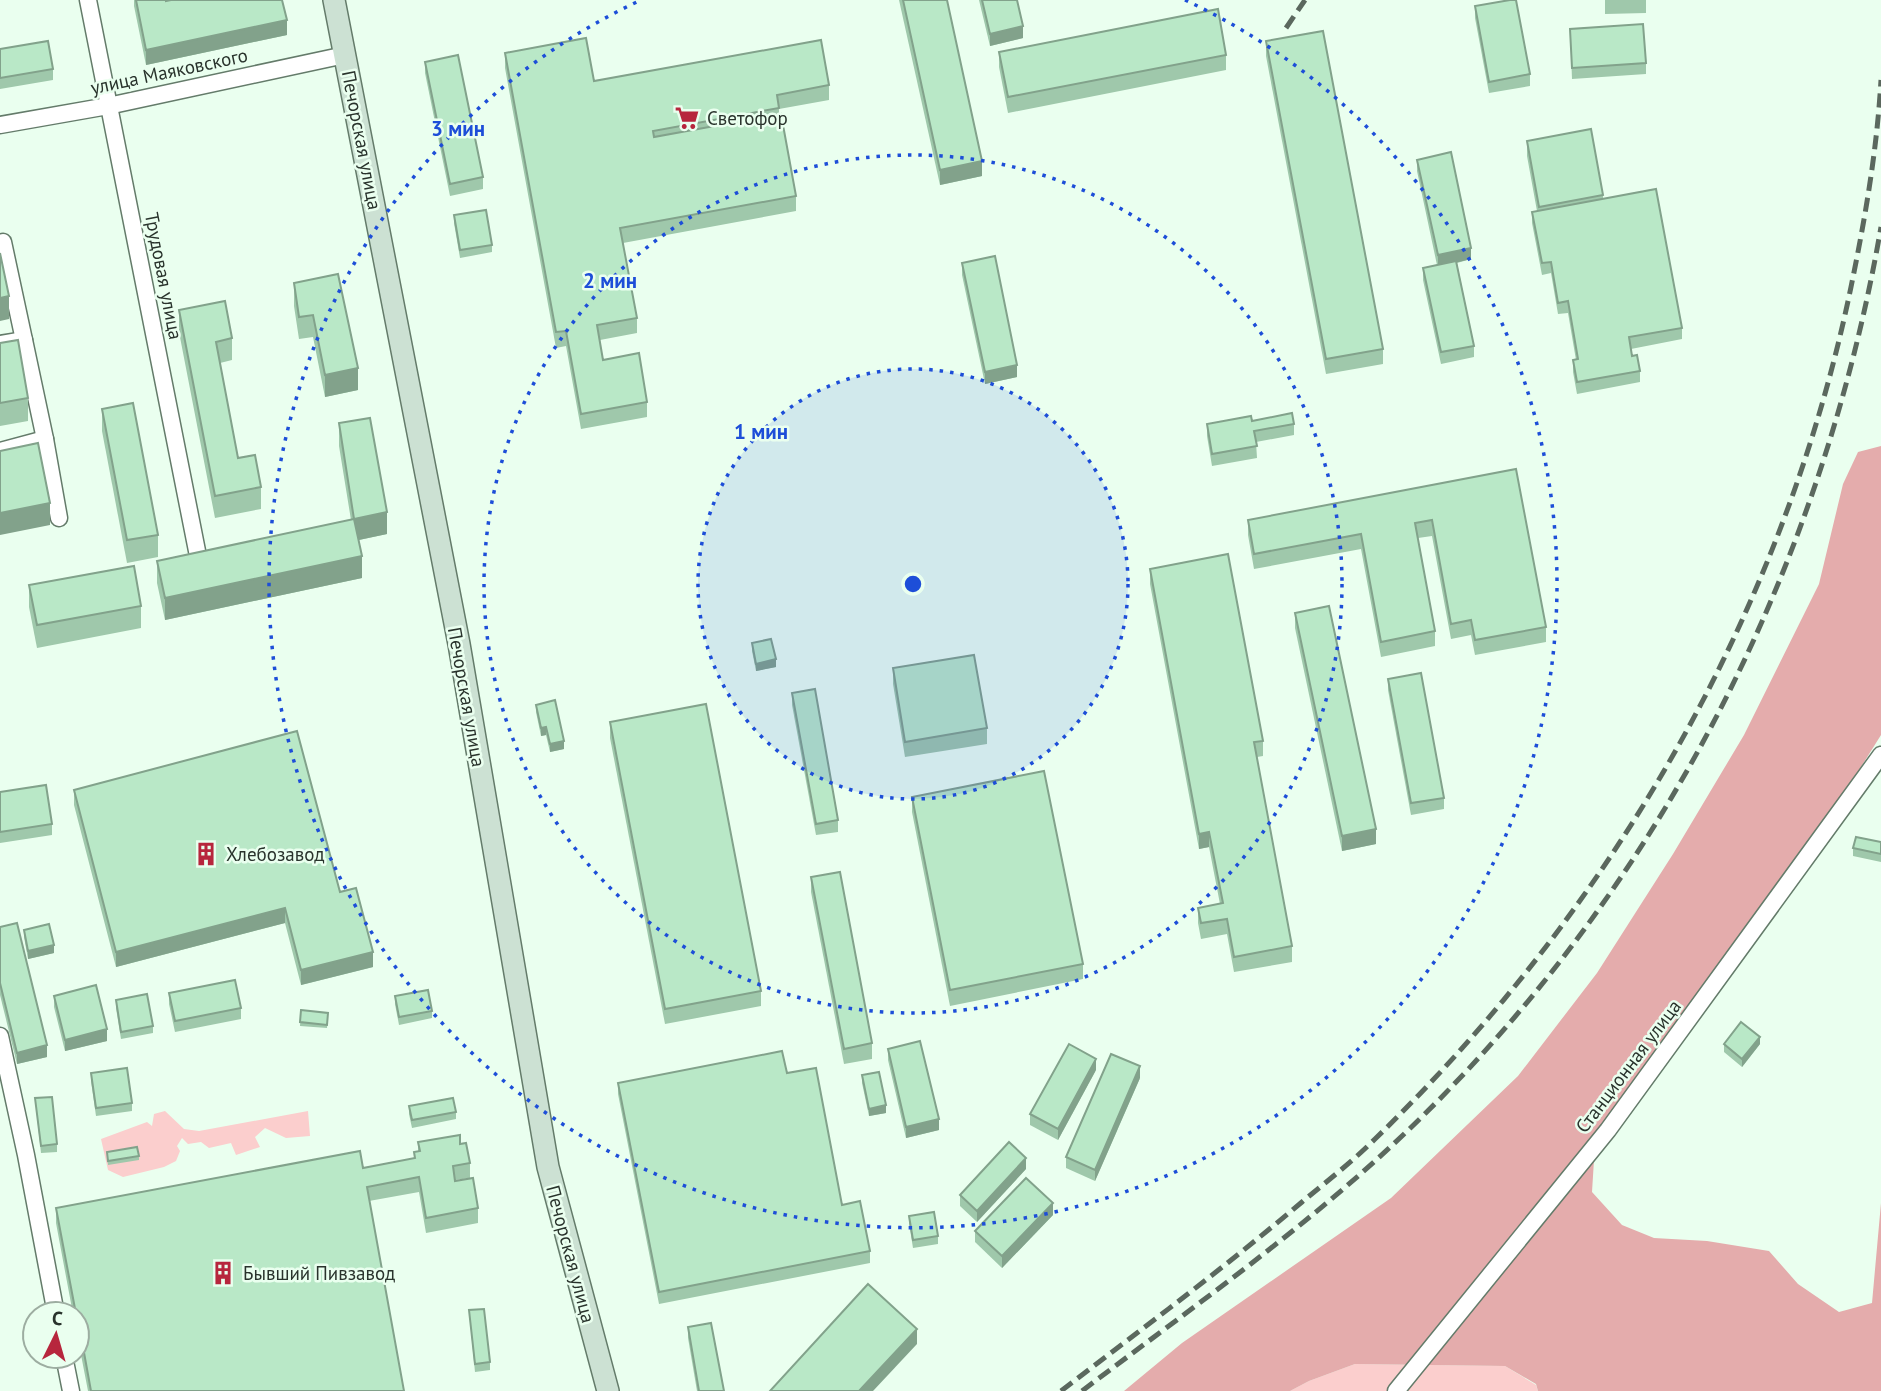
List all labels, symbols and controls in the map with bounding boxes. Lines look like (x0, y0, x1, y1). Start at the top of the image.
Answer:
street label: улица Маяковского (88, 43, 250, 99)
street label: Печорская улица (337, 68, 387, 212)
supermarket icon: Светофор (673, 104, 701, 132)
place label: Светофор (707, 106, 788, 130)
text: 3 мин (431, 115, 485, 142)
street label: Трудовая улица (140, 210, 188, 342)
text: 2 мин (583, 267, 637, 294)
text: 1 мин (734, 418, 788, 445)
centre of rings (901, 572, 925, 596)
street label: Печорская улица (443, 625, 491, 769)
building icon: Хлебозавод (192, 840, 220, 868)
place label: Хлебозавод (226, 842, 325, 866)
street label: Станционная улица (1570, 995, 1686, 1137)
street label: Печорская улица (541, 1183, 601, 1325)
building icon: Бывший Пивзавод (209, 1259, 237, 1287)
place label: Бывший Пивзавод (243, 1261, 395, 1285)
north arrow (21, 1300, 91, 1370)
text: С (51, 1306, 64, 1331)

